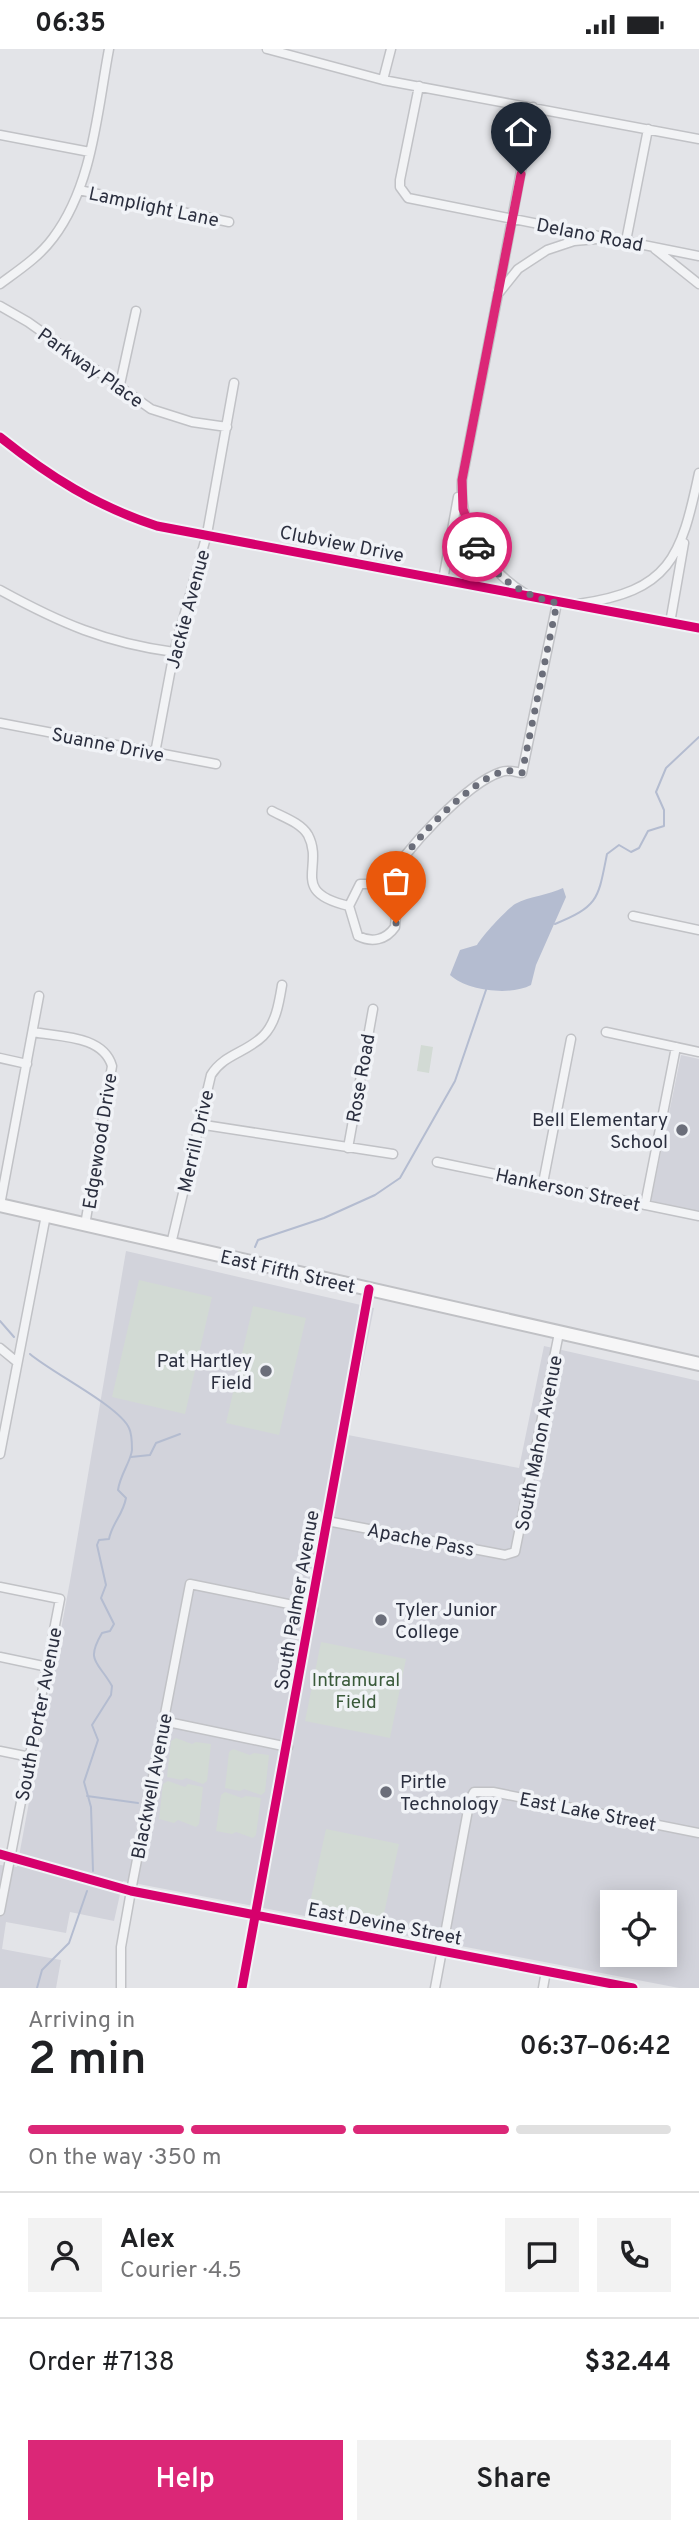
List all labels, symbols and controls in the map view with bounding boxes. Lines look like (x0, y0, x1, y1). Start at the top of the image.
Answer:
text: 06:35 (35, 8, 106, 41)
pin (491, 102, 551, 174)
icon: home (502, 113, 540, 151)
street label: Lamplight Lane (86, 182, 221, 233)
street label: Delano Road (534, 214, 645, 258)
street label: Parkway Place (32, 323, 147, 414)
courier (442, 512, 512, 582)
street label: Clubview Drive (277, 521, 406, 569)
icon: car (458, 528, 496, 566)
street label: Jackie Avenue (161, 547, 216, 672)
street label: Suanne Drive (49, 723, 166, 769)
pin (366, 851, 426, 923)
icon: bag (377, 862, 415, 900)
street label: Rose Road (342, 1032, 382, 1125)
street label: Edgewood Drive (78, 1072, 124, 1211)
street label: Merrill Drive (173, 1088, 220, 1195)
place label: Bell Elementary School (532, 1109, 668, 1155)
marker: Bell Elementary School (674, 1122, 690, 1138)
street label: Hankerson Street (493, 1164, 642, 1218)
street label: East Fifth Street (218, 1246, 357, 1300)
place label: Pat Hartley Field (157, 1350, 252, 1396)
street label: South Mahon Avenue (511, 1354, 569, 1533)
marker: Pat Hartley Field (258, 1363, 274, 1379)
street label: South Palmer Avenue (270, 1509, 326, 1692)
street label: Apache Pass (365, 1519, 476, 1563)
place label: Tyler Junior College (395, 1599, 498, 1645)
marker: Tyler Junior College (373, 1612, 389, 1628)
street label: South Porter Avenue (11, 1625, 69, 1803)
park label: Intramural Field (312, 1669, 400, 1715)
street label: Blackwell Avenue (127, 1712, 179, 1861)
place label: Pirtle Technology (400, 1771, 499, 1817)
marker: Pirtle Technology (378, 1784, 394, 1800)
street label: East Lake Street (517, 1788, 658, 1838)
map controls (600, 1890, 677, 1967)
button: locate (600, 1890, 677, 1967)
street label: East Devine Street (305, 1898, 464, 1952)
text: Arriving in (28, 2007, 135, 2036)
text: 06:37–06:42 (520, 2031, 671, 2064)
text: 2 min (28, 2032, 147, 2091)
text: On the way · 350 m (28, 2144, 222, 2173)
button: person (28, 2218, 102, 2292)
button: chat (505, 2218, 579, 2292)
button: phone (597, 2218, 671, 2292)
text: Alex (120, 2224, 175, 2257)
text: Courier · 4.5 (120, 2257, 242, 2286)
text: Order #7138 (28, 2347, 175, 2380)
text: $32.44 (585, 2347, 671, 2380)
button: Help (28, 2440, 343, 2520)
button: Share (357, 2440, 671, 2520)

